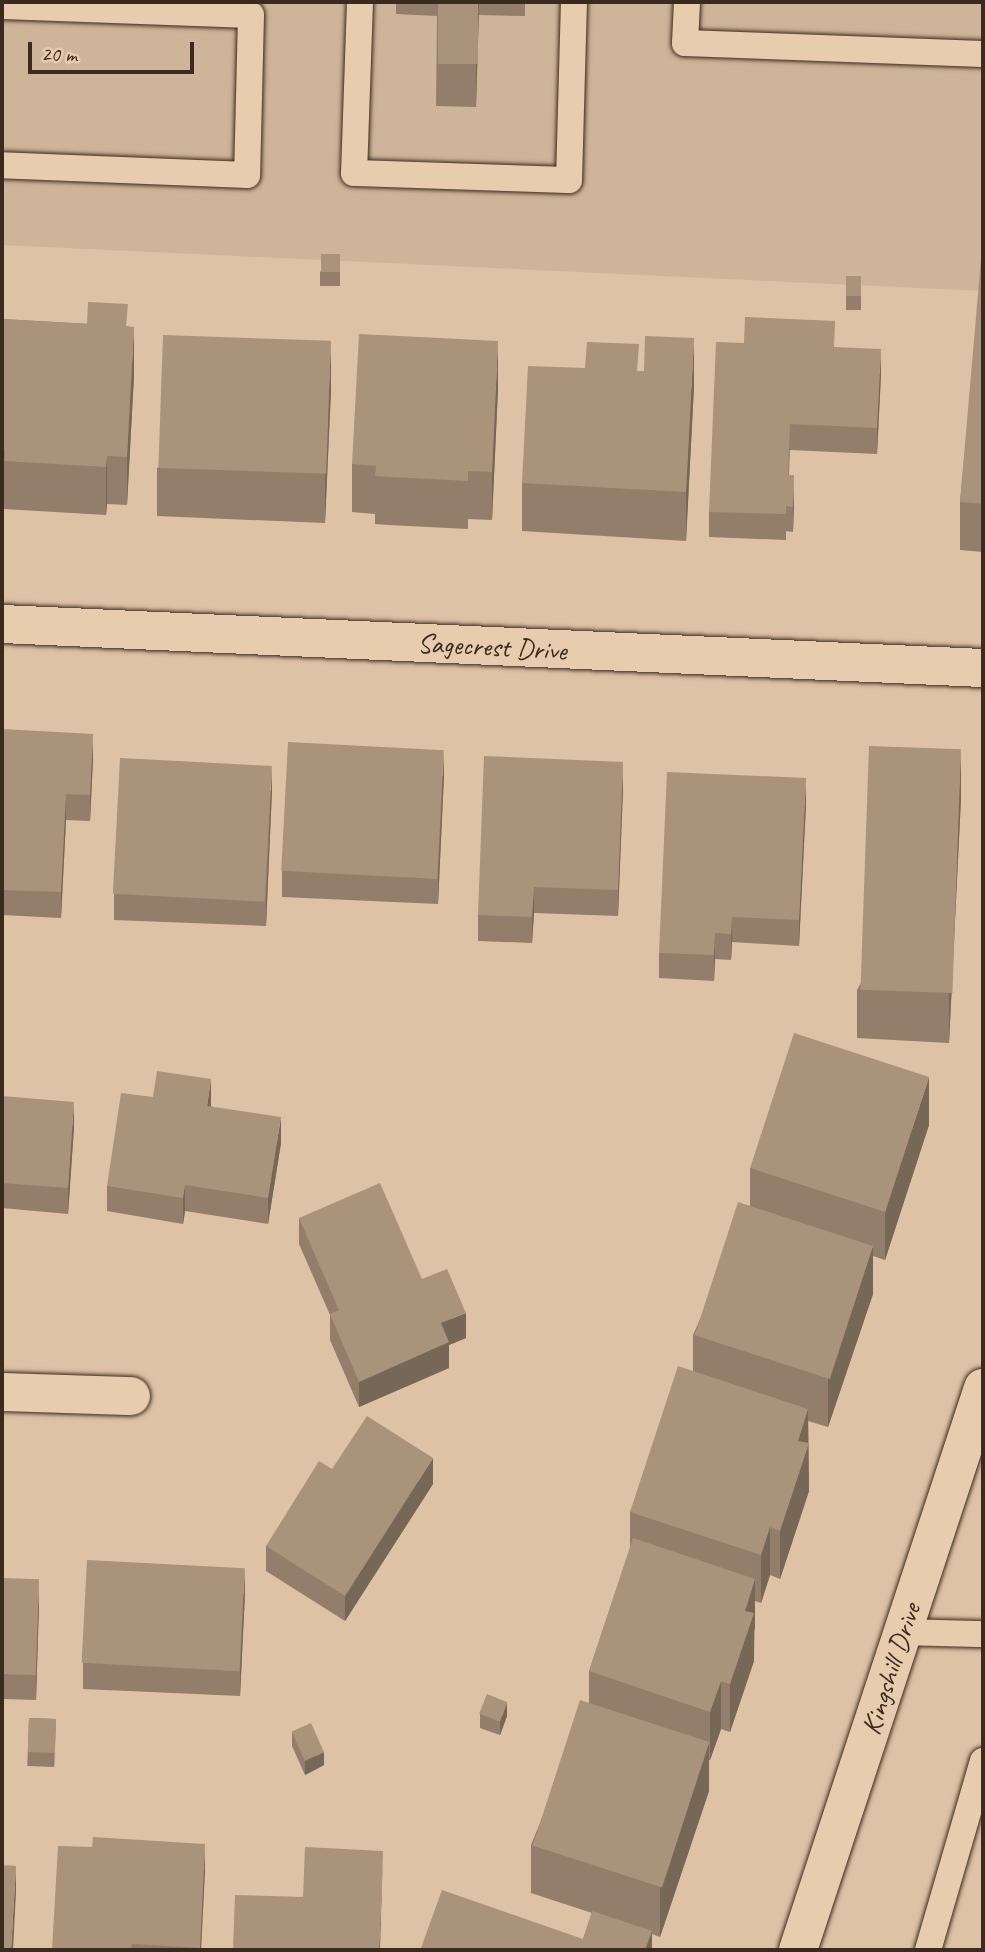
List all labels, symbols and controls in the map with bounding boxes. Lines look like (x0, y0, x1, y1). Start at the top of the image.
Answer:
scale bar (32, 28, 198, 72)
text: 20 m (41, 41, 77, 67)
street label: Sagecrest Drive (416, 626, 568, 668)
street label: Kingshill Drive (854, 1599, 928, 1739)

